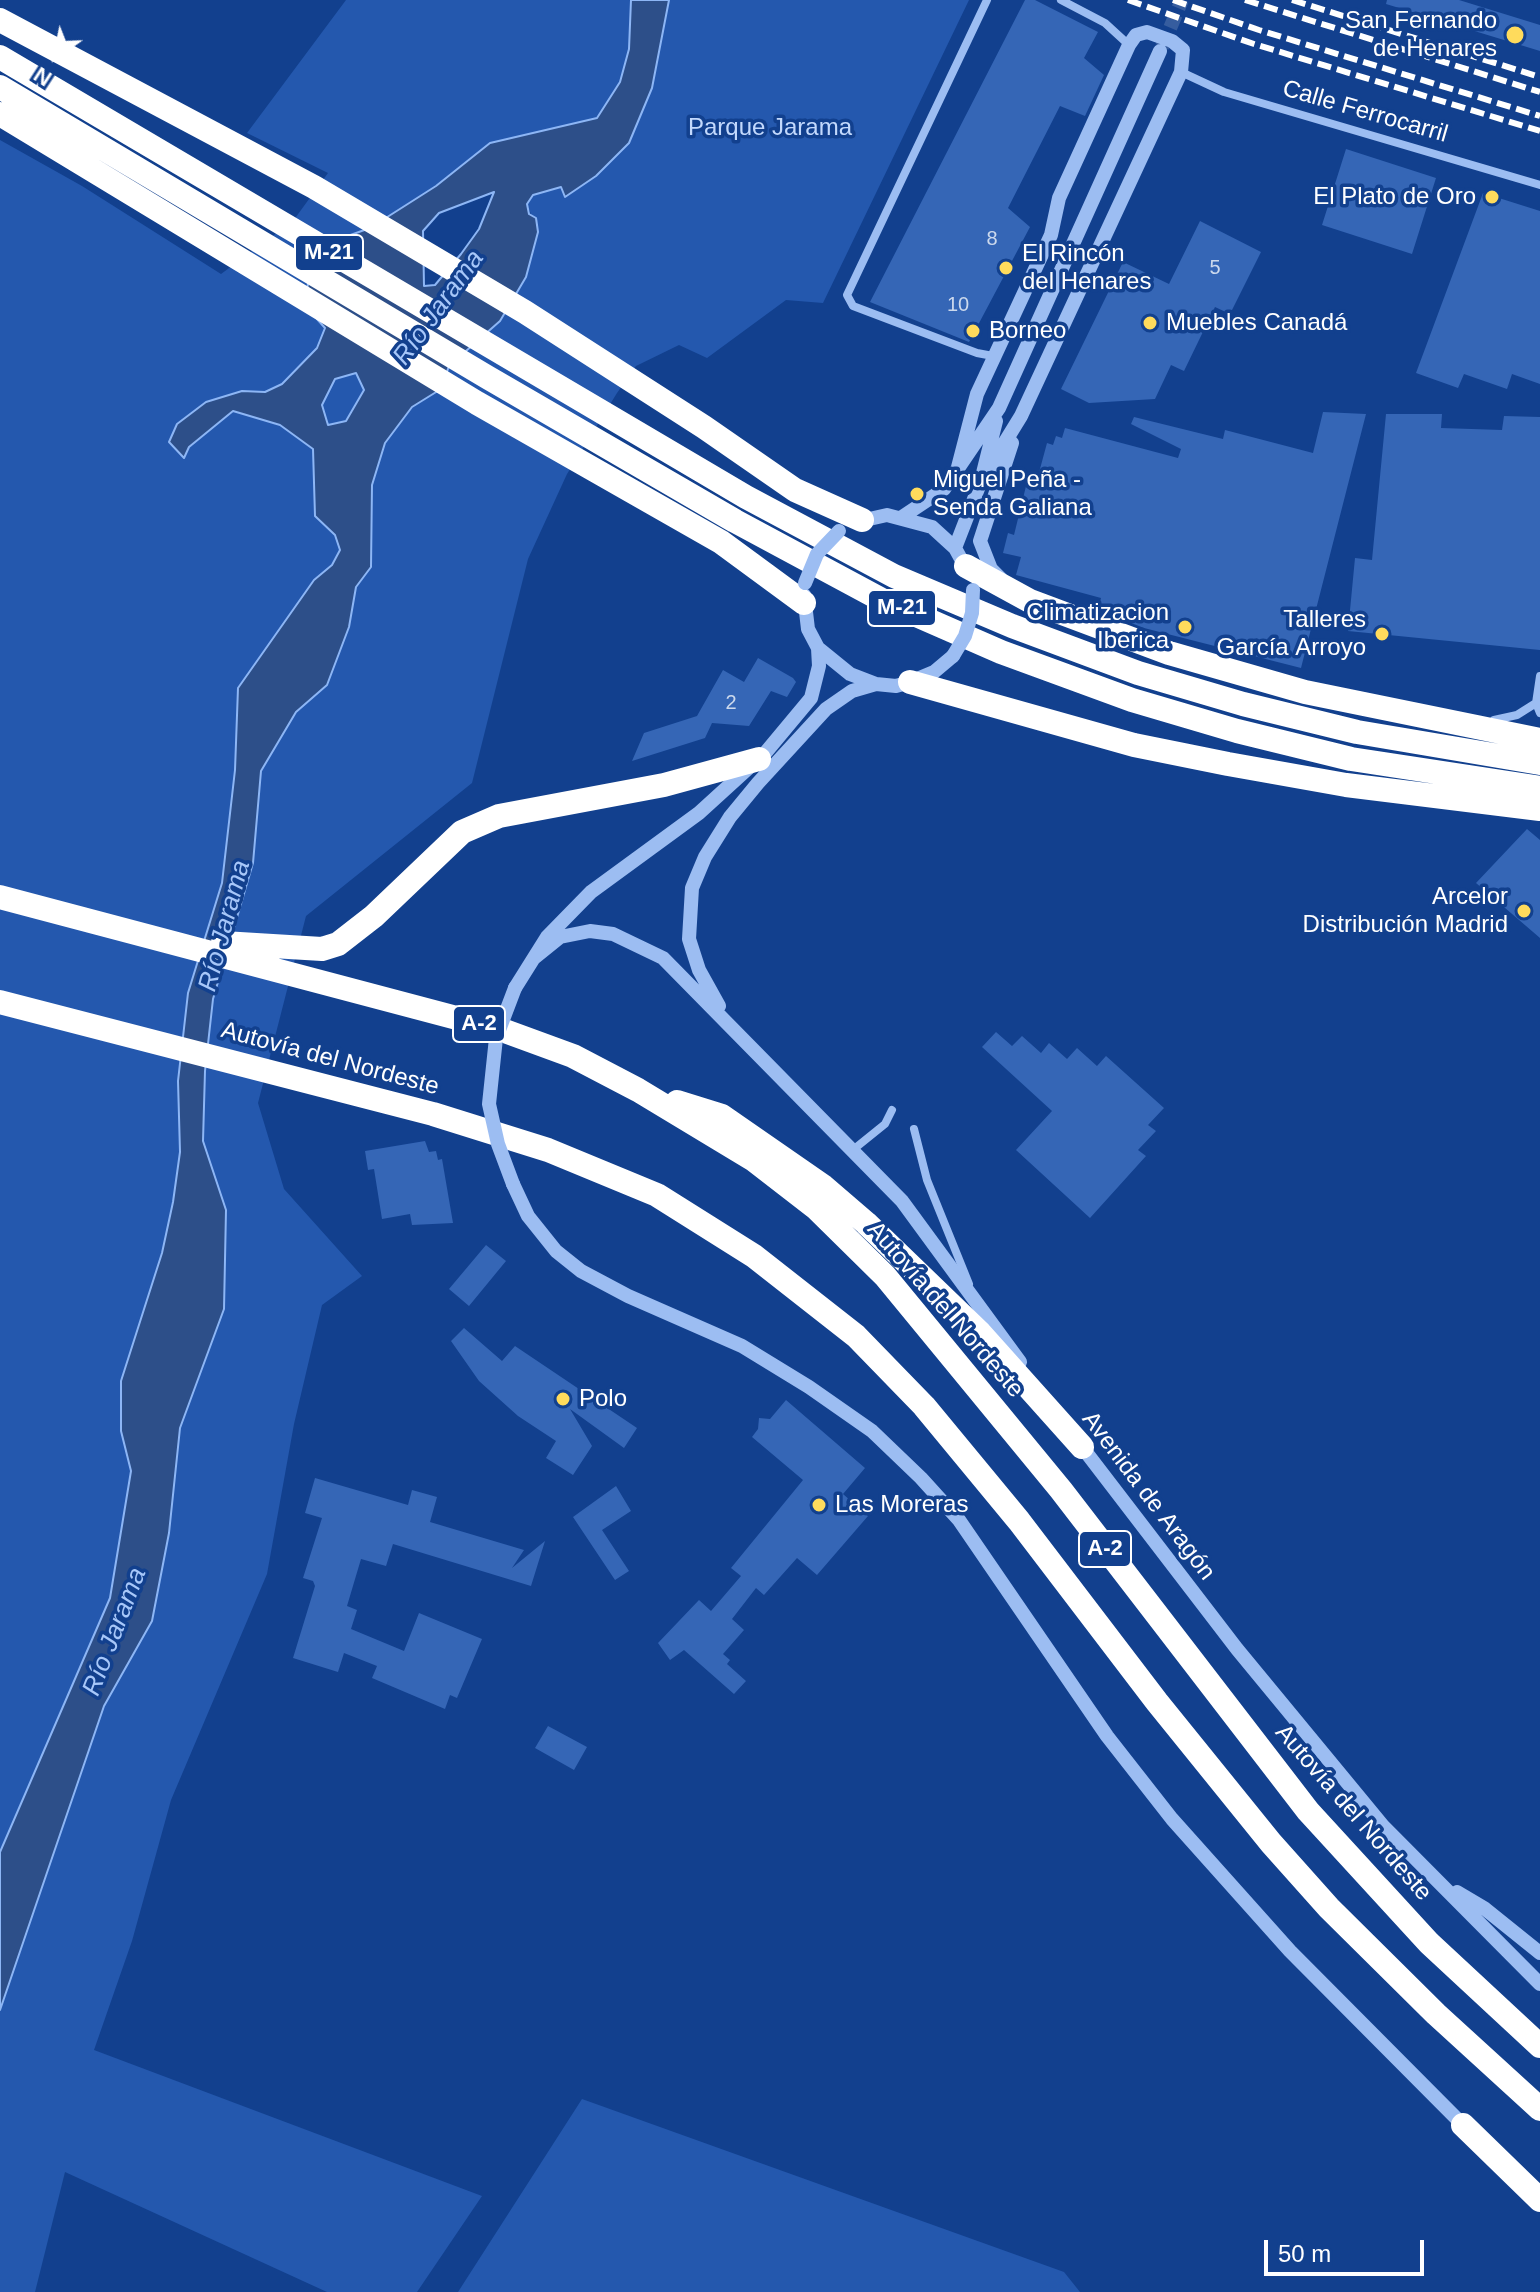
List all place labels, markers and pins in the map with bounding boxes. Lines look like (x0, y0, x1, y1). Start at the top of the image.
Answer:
place label: San Fernando de Henares (1345, 7, 1497, 63)
marker: San Fernando de Henares (1504, 24, 1526, 46)
place label: El Plato de Oro (1313, 183, 1476, 211)
marker: El Plato de Oro (1483, 188, 1501, 206)
place label: El Rincón del Henares (1022, 240, 1151, 296)
marker: El Rincón del Henares (997, 259, 1015, 277)
place label: Muebles Canadá (1166, 309, 1347, 337)
marker: Muebles Canadá (1141, 314, 1159, 332)
place label: Borneo (989, 317, 1066, 345)
marker: Borneo (964, 322, 982, 340)
place label: Miguel Peña - Senda Galiana (933, 466, 1092, 522)
marker: Miguel Peña - Senda Galiana (908, 485, 926, 503)
place label: Climatizacion Iberica (1026, 599, 1169, 655)
place label: Talleres García Arroyo (1217, 606, 1366, 662)
marker: Climatizacion Iberica (1176, 618, 1194, 636)
marker: Talleres García Arroyo (1373, 625, 1391, 643)
place label: Arcelor Distribución Madrid (1303, 883, 1508, 939)
marker: Arcelor Distribución Madrid (1515, 902, 1533, 920)
place label: Polo (579, 1385, 627, 1413)
marker: Polo (554, 1390, 572, 1408)
place label: Las Moreras (835, 1491, 968, 1519)
marker: Las Moreras (810, 1496, 828, 1514)

